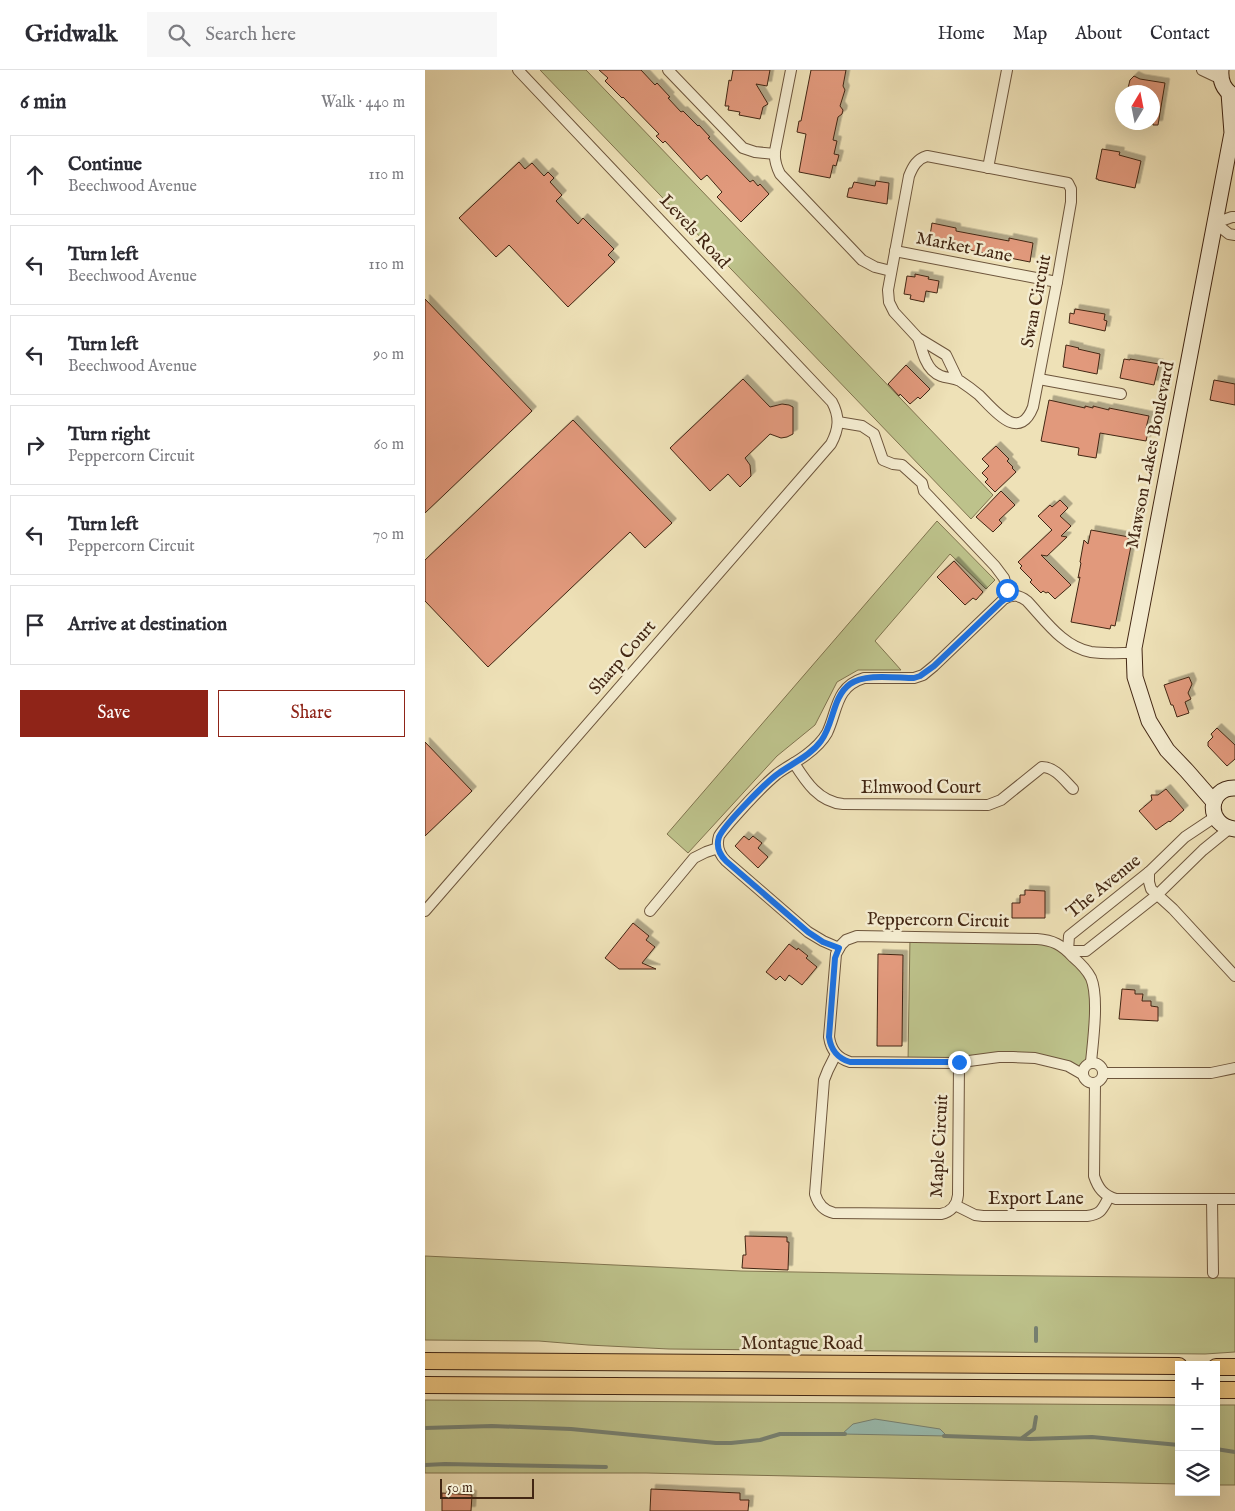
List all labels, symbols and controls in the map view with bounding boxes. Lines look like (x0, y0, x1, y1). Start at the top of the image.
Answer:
search box (147, 12, 497, 57)
text: Gridwalk (25, 19, 117, 50)
icon: search (165, 21, 193, 49)
text: Search here (205, 23, 296, 47)
text: Home (938, 23, 985, 46)
text: Map (1013, 23, 1047, 46)
text: About (1075, 23, 1122, 46)
text: Contact (1150, 23, 1210, 46)
north arrow (1115, 85, 1160, 130)
text: 6 min (20, 89, 66, 116)
text: Walk · 440 m (321, 93, 405, 113)
text: Continue (68, 153, 142, 177)
icon: ahead (21, 161, 49, 189)
text: 110 m (368, 165, 404, 185)
text: Beechwood Avenue (68, 177, 197, 197)
street label: Levels Road (654, 190, 734, 274)
street label: Market Lane (914, 227, 1014, 269)
text: Turn left (68, 243, 139, 267)
icon: left (21, 251, 49, 279)
street label: Swan Circuit (1017, 253, 1057, 349)
text: 110 m (368, 255, 404, 275)
text: Beechwood Avenue (68, 267, 197, 287)
text: Turn left (68, 333, 139, 357)
icon: left (21, 341, 49, 369)
text: 90 m (373, 345, 404, 365)
text: Beechwood Avenue (68, 357, 197, 377)
street label: Mawson Lakes Boulevard (1122, 359, 1181, 551)
text: Turn right (68, 423, 150, 447)
icon: right (21, 431, 49, 459)
text: 60 m (374, 435, 404, 455)
text: Peppercorn Circuit (68, 447, 195, 467)
text: Turn left (68, 513, 139, 537)
icon: left (21, 521, 49, 549)
text: 70 m (373, 525, 404, 545)
text: Peppercorn Circuit (68, 537, 195, 557)
route start (996, 579, 1019, 602)
icon: arrive (21, 611, 49, 639)
text: Arrive at destination (68, 613, 227, 637)
street label: Sharp Court (584, 616, 662, 700)
button: Save (20, 690, 208, 737)
button: Share (218, 690, 405, 737)
street label: Elmwood Court (861, 777, 981, 800)
street label: The Avenue (1062, 850, 1146, 924)
street label: Peppercorn Circuit (867, 908, 1009, 934)
route end (948, 1051, 971, 1074)
street label: Maple Circuit (926, 1094, 954, 1198)
street label: Export Lane (988, 1188, 1084, 1211)
street label: Montague Road (741, 1333, 863, 1356)
map controls (1175, 1361, 1220, 1496)
button: + (1175, 1361, 1220, 1406)
button: − (1175, 1406, 1220, 1451)
button: layers (1175, 1451, 1220, 1496)
scale bar (440, 1476, 534, 1499)
text: 50 m (447, 1479, 473, 1497)

